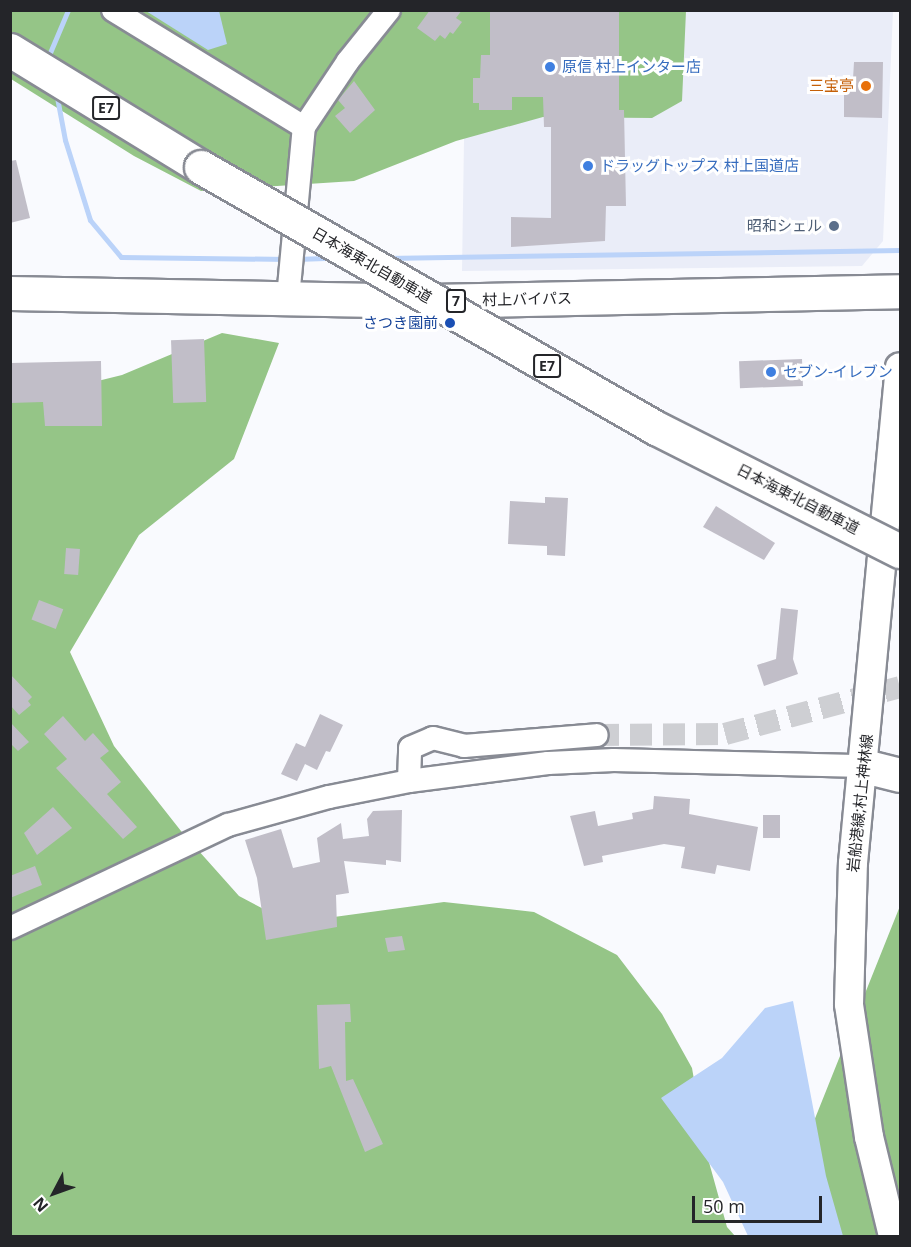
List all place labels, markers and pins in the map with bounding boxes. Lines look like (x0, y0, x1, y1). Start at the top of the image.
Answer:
place label: 原信 村上インター店 (562, 58, 701, 76)
marker: 原信 村上インター店 (543, 60, 557, 74)
place label: 三宝亭 (809, 77, 854, 95)
marker: 三宝亭 (859, 79, 873, 93)
place label: ドラッグトップス 村上国道店 (600, 157, 799, 175)
marker: ドラッグトップス 村上国道店 (581, 159, 595, 173)
place label: 昭和シェル (747, 217, 822, 235)
marker: 昭和シェル (827, 219, 841, 233)
place label: さつき園前 (363, 314, 438, 332)
marker: さつき園前 (443, 316, 457, 330)
place label: セブン-イレブン (783, 363, 893, 381)
marker: セブン-イレブン (764, 365, 778, 379)

